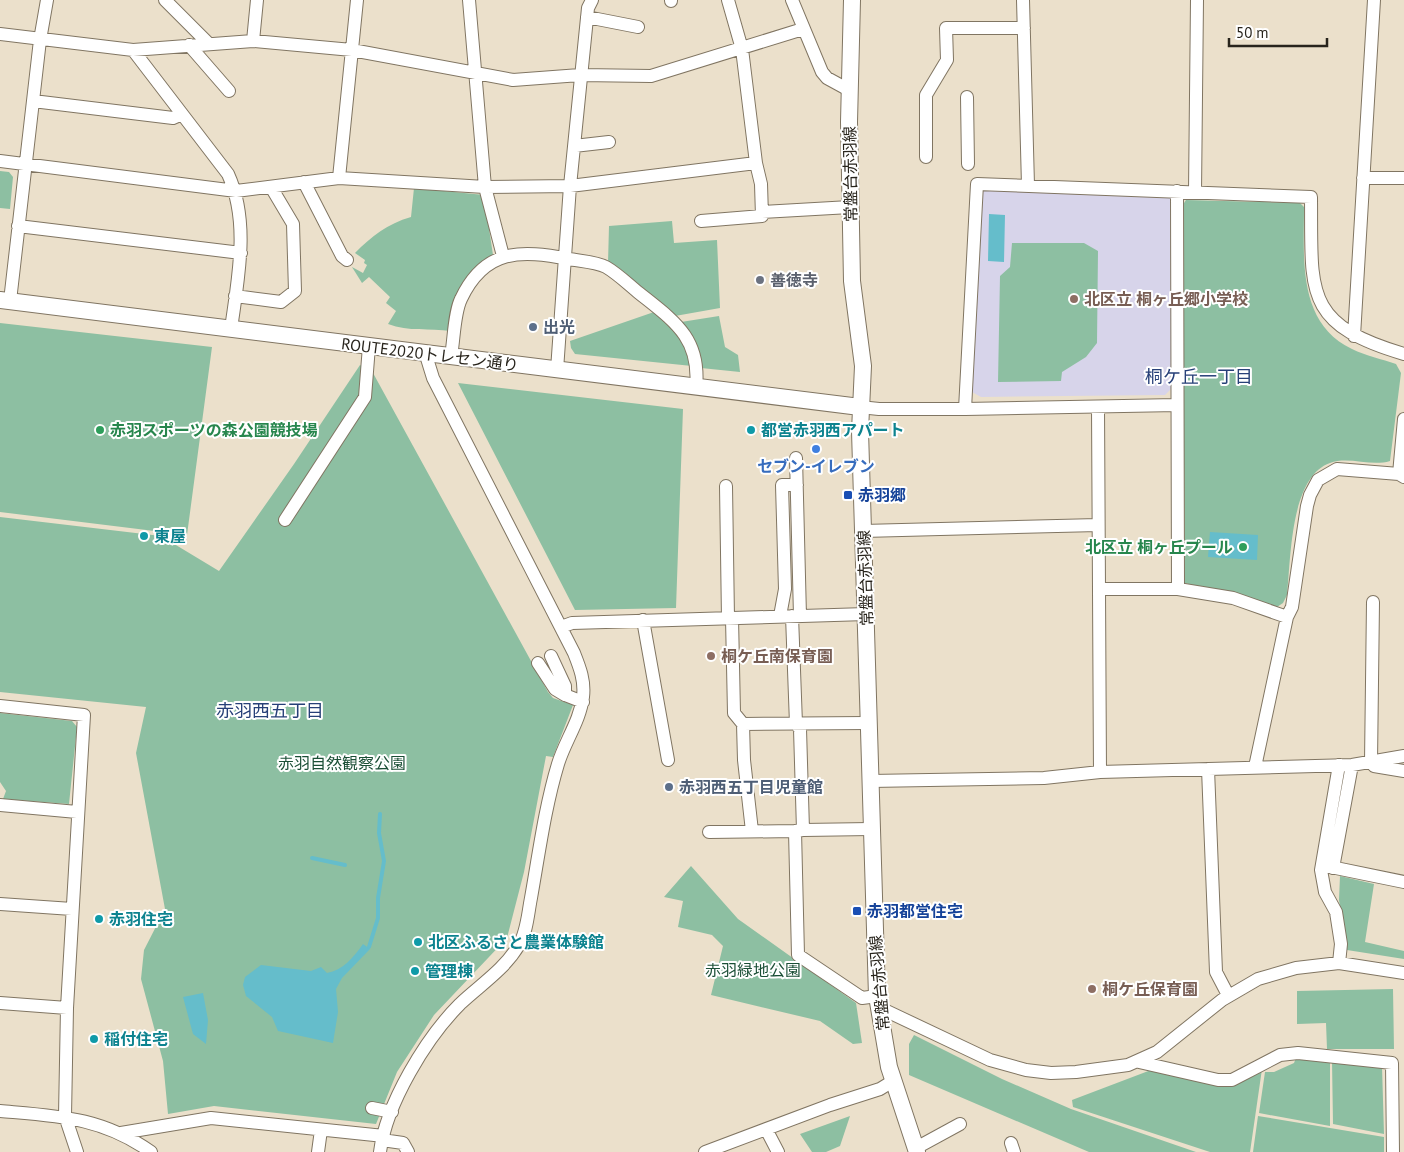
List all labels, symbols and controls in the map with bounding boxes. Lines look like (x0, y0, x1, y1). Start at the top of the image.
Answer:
scale bar (1229, 15, 1326, 47)
text: 50 m (1236, 23, 1269, 42)
street label: 常盤台赤羽線 (839, 126, 861, 222)
place label: 善徳寺 (770, 270, 818, 290)
marker: 善徳寺 (754, 274, 766, 286)
place label: 北区立 桐ヶ丘郷小学校 (1084, 289, 1248, 309)
marker: 北区立 桐ヶ丘郷小学校 (1068, 293, 1080, 305)
place label: 出光 (543, 317, 575, 337)
marker: 出光 (527, 321, 539, 333)
street label: ROUTE2020トレセン通り (340, 333, 520, 375)
district label: 桐ケ丘一丁目 (1145, 365, 1253, 388)
place label: 赤羽スポーツの森公園競技場 (110, 420, 318, 440)
place label: 都営赤羽西アパート (761, 420, 905, 440)
marker: 赤羽スポーツの森公園競技場 (94, 424, 106, 436)
marker: 都営赤羽西アパート (745, 424, 757, 436)
marker: セブン-イレブン (810, 443, 822, 455)
place label: セブン-イレブン (757, 456, 875, 476)
place label: 赤羽郷 (858, 485, 906, 505)
marker: 赤羽郷 (842, 489, 854, 501)
place label: 東屋 (154, 526, 186, 546)
marker: 東屋 (138, 530, 150, 542)
street label: 常盤台赤羽線 (853, 530, 877, 626)
place label: 北区立 桐ヶ丘プール (1085, 537, 1233, 557)
marker: 北区立 桐ヶ丘プール (1237, 541, 1249, 553)
place label: 桐ケ丘南保育園 (721, 646, 833, 666)
marker: 桐ケ丘南保育園 (705, 650, 717, 662)
district label: 赤羽西五丁目 (216, 699, 324, 722)
park label: 赤羽自然観察公園 (278, 753, 406, 773)
place label: 赤羽西五丁目児童館 (679, 777, 823, 797)
marker: 赤羽西五丁目児童館 (663, 781, 675, 793)
place label: 赤羽都営住宅 (867, 901, 963, 921)
marker: 赤羽都営住宅 (851, 905, 863, 917)
place label: 赤羽住宅 (109, 909, 173, 929)
marker: 赤羽住宅 (93, 913, 105, 925)
place label: 北区ふるさと農業体験館 (428, 932, 604, 952)
street label: 常盤台赤羽線 (865, 934, 893, 1032)
marker: 北区ふるさと農業体験館 (412, 936, 424, 948)
park label: 赤羽緑地公園 (705, 960, 801, 980)
place label: 管理棟 (425, 961, 473, 981)
marker: 管理棟 (409, 965, 421, 977)
place label: 桐ケ丘保育園 (1102, 979, 1198, 999)
marker: 桐ケ丘保育園 (1086, 983, 1098, 995)
place label: 稲付住宅 (104, 1029, 168, 1049)
marker: 稲付住宅 (88, 1033, 100, 1045)

